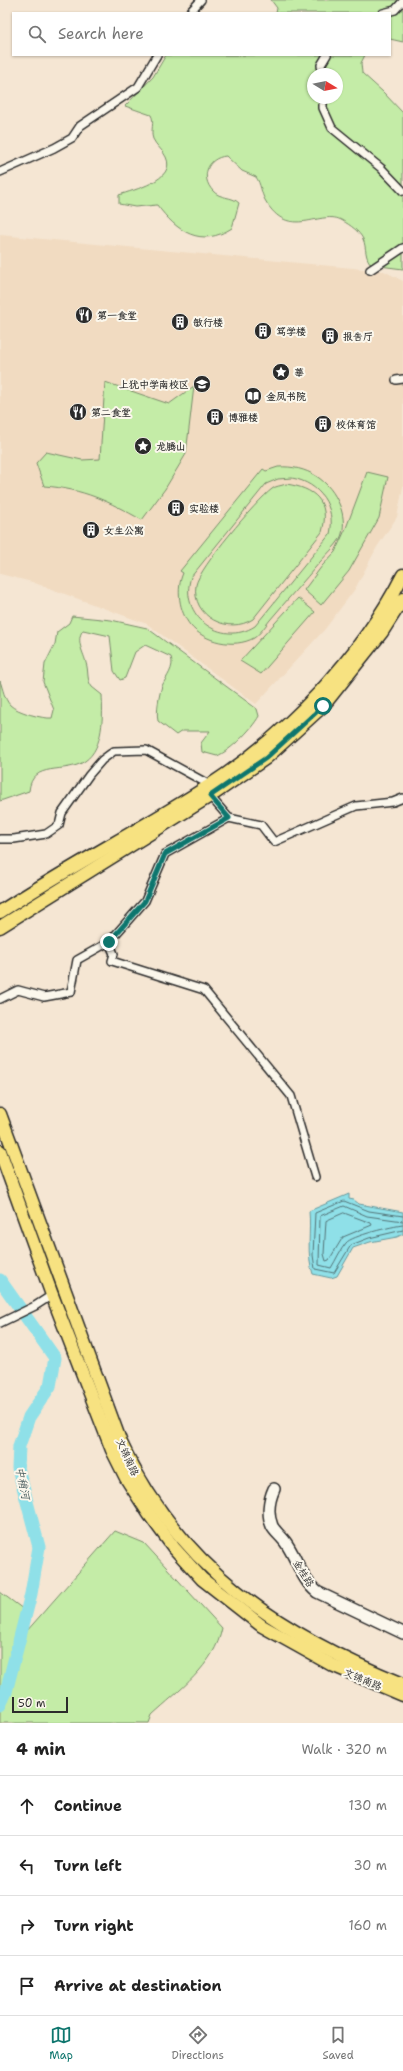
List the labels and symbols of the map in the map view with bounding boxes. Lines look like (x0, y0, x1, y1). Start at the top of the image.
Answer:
north arrow (307, 68, 343, 104)
restaurant icon: 第一食堂 (74, 305, 94, 325)
place label: 第一食堂 (97, 309, 137, 322)
building icon: 敏行楼 (170, 312, 190, 332)
place label: 敏行楼 (193, 316, 223, 329)
building icon: 笃学楼 (253, 321, 273, 341)
place label: 笃学楼 (276, 325, 306, 338)
building icon: 报告厅 (320, 326, 340, 346)
place label: 报告厅 (343, 330, 373, 343)
place icon: 華 (271, 362, 291, 382)
place label: 華 (294, 366, 304, 379)
school or university icon: 上犹中学南校区 (192, 374, 212, 394)
place label: 上犹中学南校区 (119, 378, 189, 391)
library icon: 金凤书院 (243, 386, 263, 406)
place label: 金凤书院 (266, 390, 306, 403)
restaurant icon: 第二食堂 (68, 402, 88, 422)
place label: 第二食堂 (91, 406, 131, 419)
building icon: 博雅楼 (205, 407, 225, 427)
place label: 博雅楼 (228, 411, 258, 424)
building icon: 校体育馆 (313, 414, 333, 434)
place label: 校体育馆 (336, 418, 376, 431)
place icon: 龙腾山 (133, 436, 153, 456)
place label: 龙腾山 (156, 440, 186, 453)
building icon: 实验楼 (166, 498, 186, 518)
place label: 实验楼 (189, 502, 219, 515)
building icon: 女生公寓 (81, 520, 101, 540)
place label: 女生公寓 (104, 524, 144, 537)
route start (314, 697, 332, 715)
route end (100, 933, 118, 951)
street label: 文锦南路 (113, 1436, 142, 1478)
water label: 中稍河 (12, 1465, 34, 1503)
street label: 金桂路 (290, 1557, 317, 1589)
street label: 文锦南路 (342, 1666, 384, 1693)
scale bar (12, 1695, 68, 1714)

